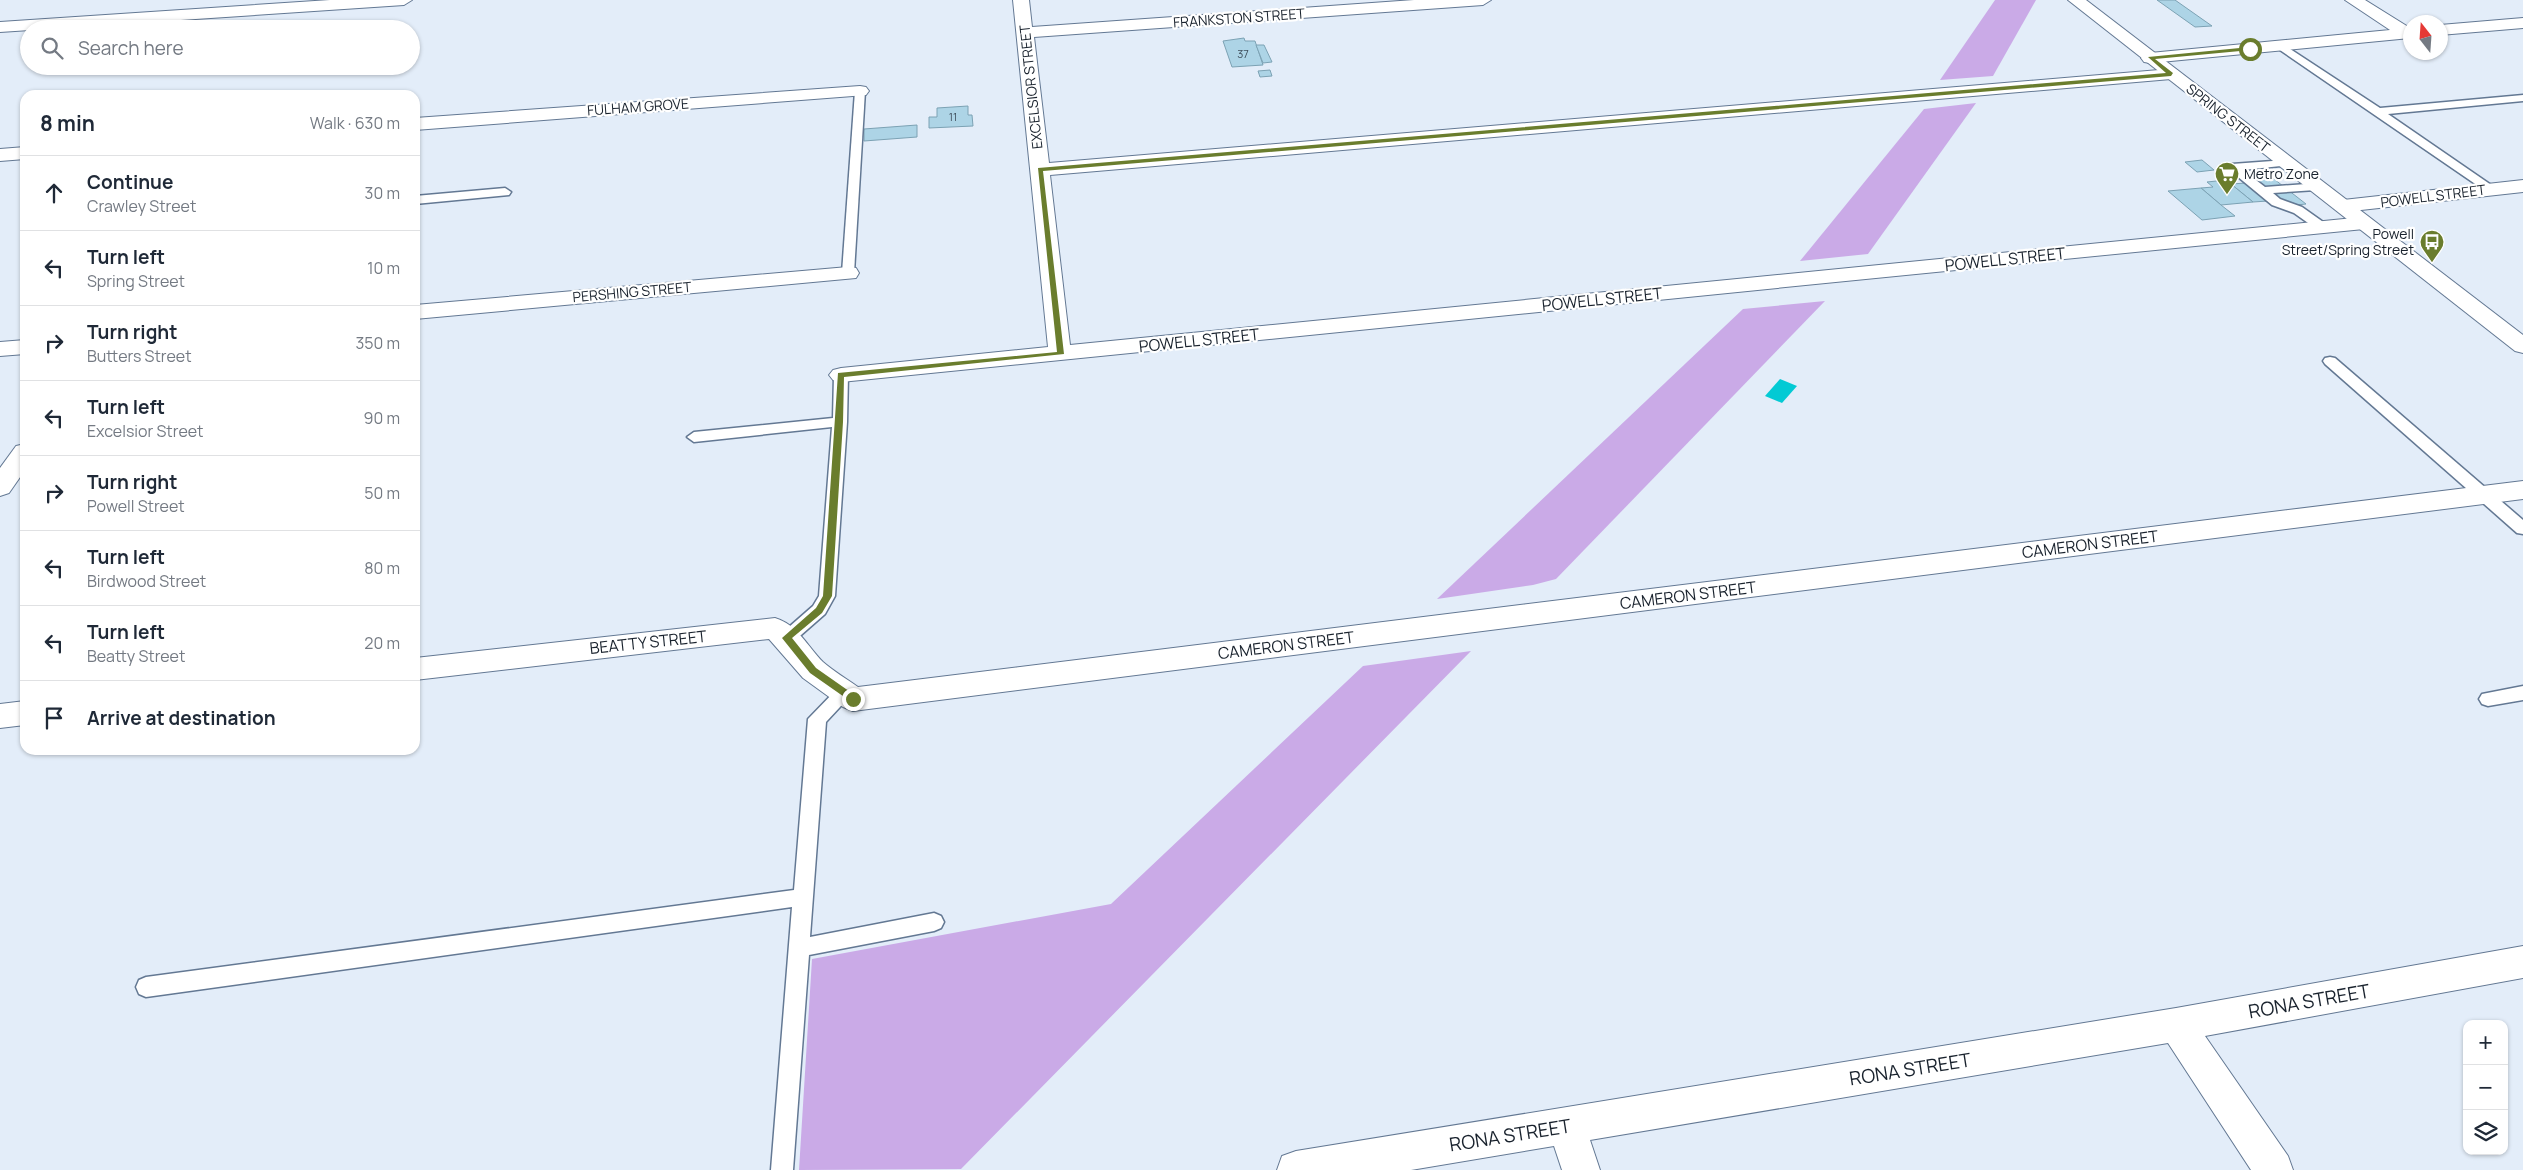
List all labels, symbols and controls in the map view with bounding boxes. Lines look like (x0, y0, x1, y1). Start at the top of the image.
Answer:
street label: FRANKSTON STREET (1173, 3, 1306, 32)
north arrow (2403, 15, 2448, 60)
search box (20, 20, 420, 75)
street label: EXCELSIOR STREET (1014, 23, 1046, 150)
icon: search (38, 34, 66, 62)
text: Search here (78, 35, 184, 61)
route start (2239, 38, 2262, 61)
house number: 37 (1237, 46, 1249, 61)
street label: SPRING STREET (2182, 79, 2275, 157)
street label: FULHAM GROVE (586, 93, 689, 120)
text: 8 min (40, 109, 95, 137)
house number: 11 (949, 109, 957, 124)
text: Walk · 630 m (310, 112, 400, 134)
supermarket icon: Metro Zone (2214, 161, 2240, 195)
place label: Metro Zone (2244, 164, 2319, 183)
text: Continue (87, 169, 173, 195)
icon: ahead (40, 179, 68, 207)
street label: POWELL STREET (2379, 180, 2487, 211)
text: 30 m (365, 182, 400, 204)
text: Crawley Street (87, 195, 196, 217)
place label: Powell Street/Spring Street (2282, 224, 2414, 259)
bus stop icon: Powell Street/Spring Street (2419, 229, 2445, 263)
street label: POWELL STREET (1944, 242, 2067, 276)
text: Turn left (87, 244, 165, 270)
icon: left (40, 254, 68, 282)
text: 10 m (367, 257, 400, 279)
text: Spring Street (87, 270, 185, 292)
street label: PERSHING STREET (572, 277, 693, 306)
street label: POWELL STREET (1541, 282, 1664, 316)
text: Turn right (87, 319, 177, 345)
street label: POWELL STREET (1138, 323, 1261, 357)
icon: right (40, 329, 68, 357)
text: 350 m (355, 332, 400, 354)
text: Butters Street (87, 345, 192, 367)
text: Turn left (87, 394, 165, 420)
icon: left (40, 404, 68, 432)
text: 90 m (364, 407, 400, 429)
text: Excelsior Street (87, 420, 204, 442)
text: Turn right (87, 469, 177, 495)
icon: right (40, 479, 68, 507)
text: 50 m (364, 482, 400, 504)
text: Powell Street (87, 495, 185, 517)
street label: CAMERON STREET (2021, 525, 2160, 563)
text: Turn left (87, 544, 165, 570)
icon: left (40, 554, 68, 582)
text: 80 m (364, 557, 400, 579)
text: Birdwood Street (87, 570, 206, 592)
street label: CAMERON STREET (1619, 576, 1758, 614)
text: Turn left (87, 619, 165, 645)
street label: BEATTY STREET (588, 625, 708, 659)
street label: CAMERON STREET (1217, 626, 1356, 664)
icon: left (40, 629, 68, 657)
text: 20 m (364, 632, 400, 654)
text: Beatty Street (87, 645, 185, 667)
route end (842, 688, 865, 711)
icon: arrive (40, 704, 68, 732)
text: Arrive at destination (87, 705, 276, 731)
street label: RONA STREET (2246, 977, 2372, 1024)
map controls (2463, 1020, 2508, 1155)
button: + (2463, 1020, 2508, 1065)
street label: RONA STREET (1847, 1046, 1973, 1091)
button: − (2463, 1065, 2508, 1110)
button: layers (2463, 1110, 2508, 1155)
street label: RONA STREET (1447, 1112, 1573, 1157)

